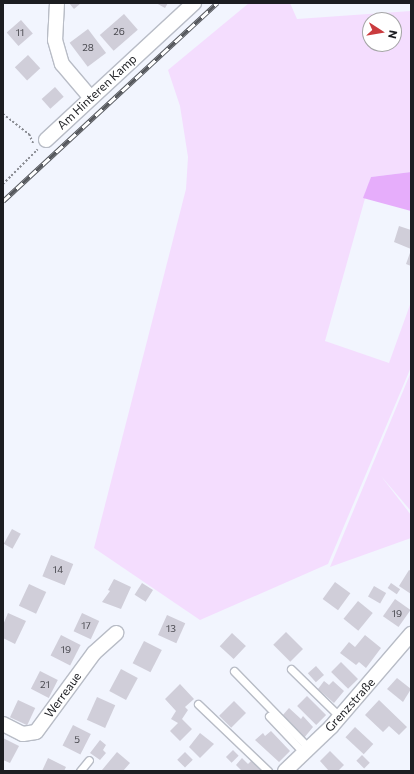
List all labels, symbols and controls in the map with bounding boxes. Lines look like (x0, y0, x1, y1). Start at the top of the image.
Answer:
north arrow (362, 12, 402, 52)
house number: 26 (113, 26, 125, 38)
house number: 11 (16, 27, 24, 39)
text: N (386, 29, 400, 40)
house number: 28 (82, 42, 94, 54)
street label: Am Hinteren Kamp (54, 52, 140, 132)
house number: 14 (53, 564, 63, 576)
house number: 19 (392, 608, 402, 620)
house number: 17 (81, 620, 91, 632)
house number: 13 (166, 623, 176, 635)
house number: 19 (61, 644, 71, 656)
street label: Werreaue (42, 669, 84, 721)
street label: Grenzstraße (322, 675, 378, 735)
house number: 21 (40, 679, 50, 691)
house number: 5 (74, 734, 80, 746)

